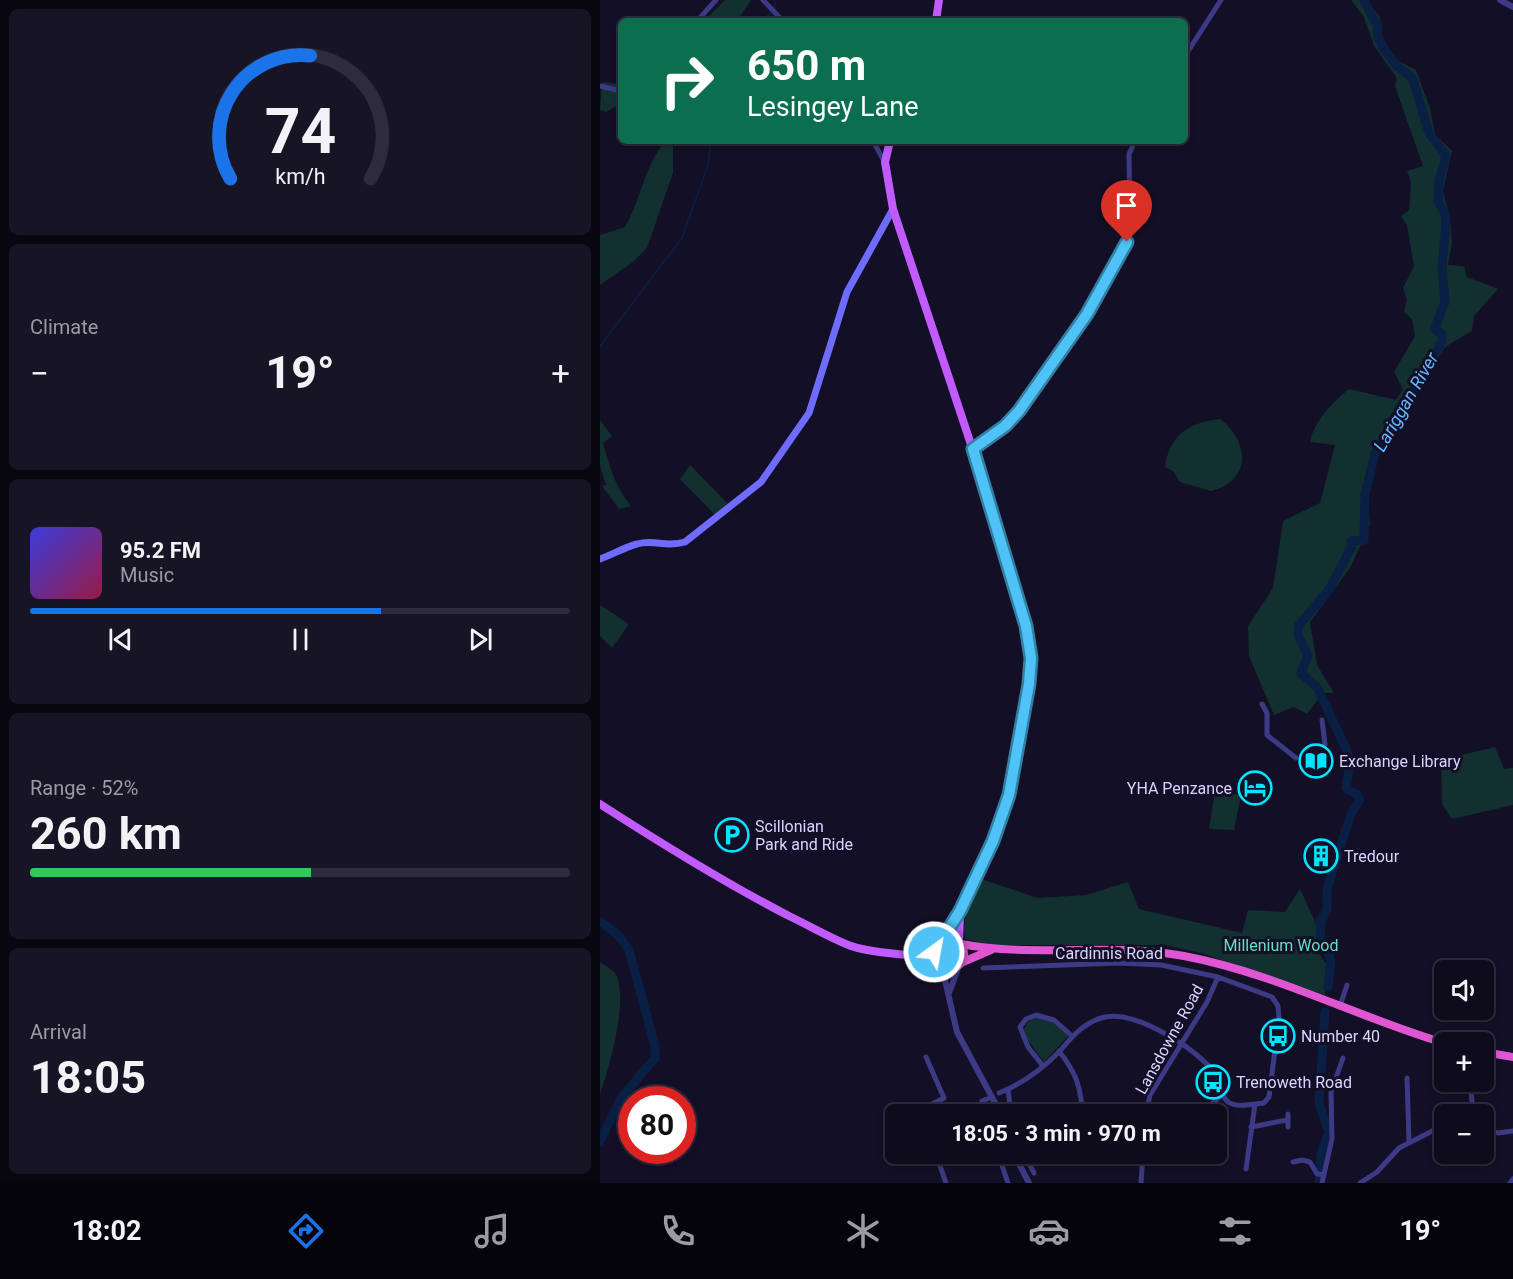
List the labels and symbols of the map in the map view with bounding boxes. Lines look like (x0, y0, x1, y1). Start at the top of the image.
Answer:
pin (1101, 180, 1152, 242)
water label: Lariggan River (1369, 348, 1443, 455)
library icon: Exchange Library (1298, 743, 1334, 779)
place label: Exchange Library (1339, 752, 1461, 771)
hotel icon: YHA Penzance (1237, 770, 1273, 806)
place label: YHA Penzance (1127, 779, 1232, 798)
parking icon: Scillonian Park and Ride (714, 817, 750, 853)
place label: Scillonian Park and Ride (755, 817, 853, 854)
building icon: Tredour (1303, 838, 1339, 874)
place label: Tredour (1344, 847, 1400, 866)
position arrow (902, 920, 966, 984)
park label: Millenium Wood (1224, 936, 1338, 955)
street label: Cardinnis Road (1055, 944, 1163, 963)
street label: Lansdowne Road (1131, 981, 1207, 1097)
bus stop icon: Number 40 (1260, 1018, 1296, 1054)
place label: Number 40 (1301, 1027, 1380, 1046)
bus stop icon: Trenoweth Road (1195, 1064, 1231, 1100)
place label: Trenoweth Road (1236, 1073, 1352, 1092)
speed limit sign: 80 (618, 1086, 696, 1164)

